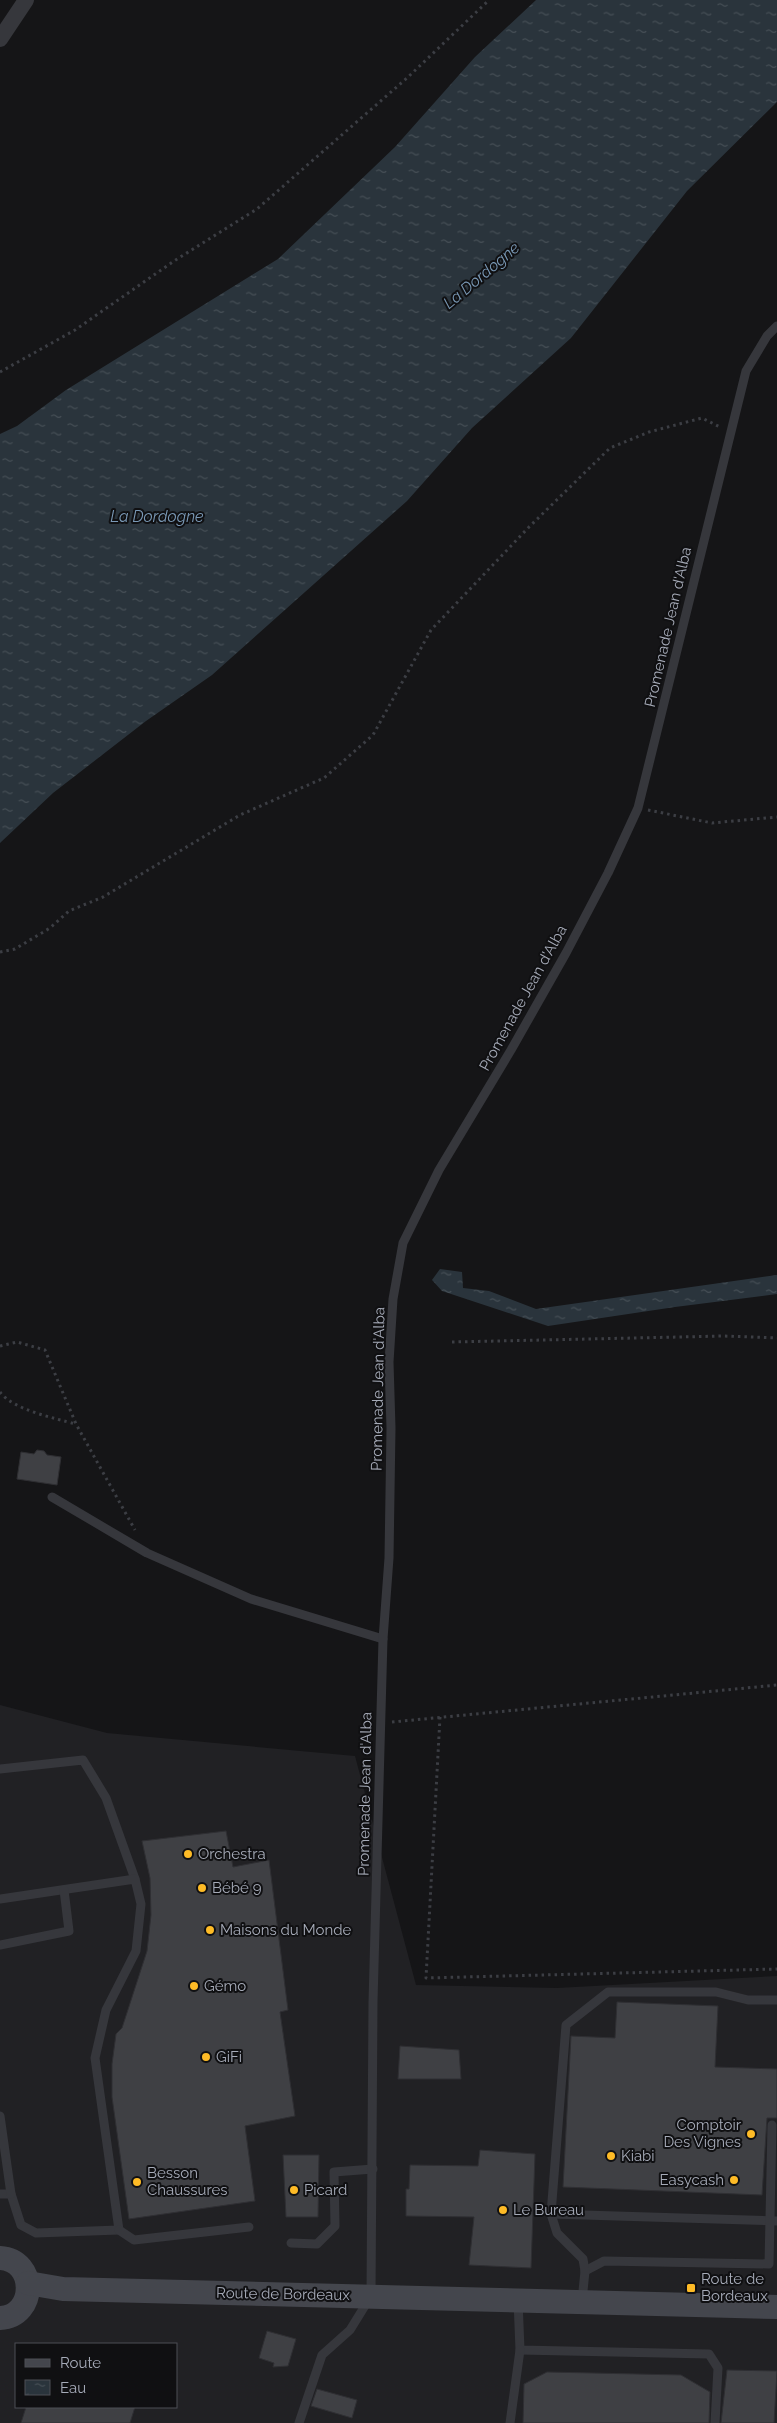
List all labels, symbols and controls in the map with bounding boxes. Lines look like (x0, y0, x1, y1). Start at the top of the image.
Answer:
water label: La Dordogne (439, 238, 523, 313)
water label: La Dordogne (110, 507, 204, 526)
street label: Promenade Jean d'Alba (641, 545, 695, 709)
street label: Promenade Jean d'Alba (475, 922, 571, 1074)
street label: Promenade Jean d'Alba (368, 1307, 388, 1471)
street label: Promenade Jean d'Alba (355, 1712, 375, 1876)
place label: Orchestra (198, 1845, 266, 1863)
marker: Orchestra (182, 1848, 194, 1860)
place label: Bébé 9 (212, 1879, 262, 1897)
marker: Bébé 9 (196, 1882, 208, 1894)
place label: Maisons du Monde (220, 1921, 352, 1939)
marker: Maisons du Monde (204, 1924, 216, 1936)
place label: Gémo (204, 1977, 246, 1995)
marker: Gémo (188, 1980, 200, 1992)
place label: GiFi (216, 2048, 242, 2066)
marker: GiFi (200, 2051, 212, 2063)
place label: Comptoir Des Vignes (663, 2116, 742, 2151)
marker: Comptoir Des Vignes (745, 2128, 757, 2140)
place label: Kiabi (621, 2147, 655, 2165)
marker: Kiabi (605, 2150, 617, 2162)
place label: Besson Chaussures (147, 2164, 228, 2199)
place label: Easycash (659, 2171, 724, 2189)
marker: Easycash (728, 2174, 740, 2186)
marker: Besson Chaussures (131, 2176, 143, 2188)
place label: Picard (304, 2181, 347, 2199)
marker: Picard (288, 2184, 300, 2196)
place label: Le Bureau (513, 2201, 584, 2219)
marker: Le Bureau (497, 2204, 509, 2216)
place label: Route de Bordeaux (701, 2270, 768, 2305)
marker: Route de Bordeaux (685, 2282, 697, 2294)
street label: Route de Bordeaux (216, 2284, 350, 2304)
legend (15, 2343, 178, 2408)
text: Route (60, 2354, 101, 2372)
text: Eau (60, 2379, 86, 2397)

